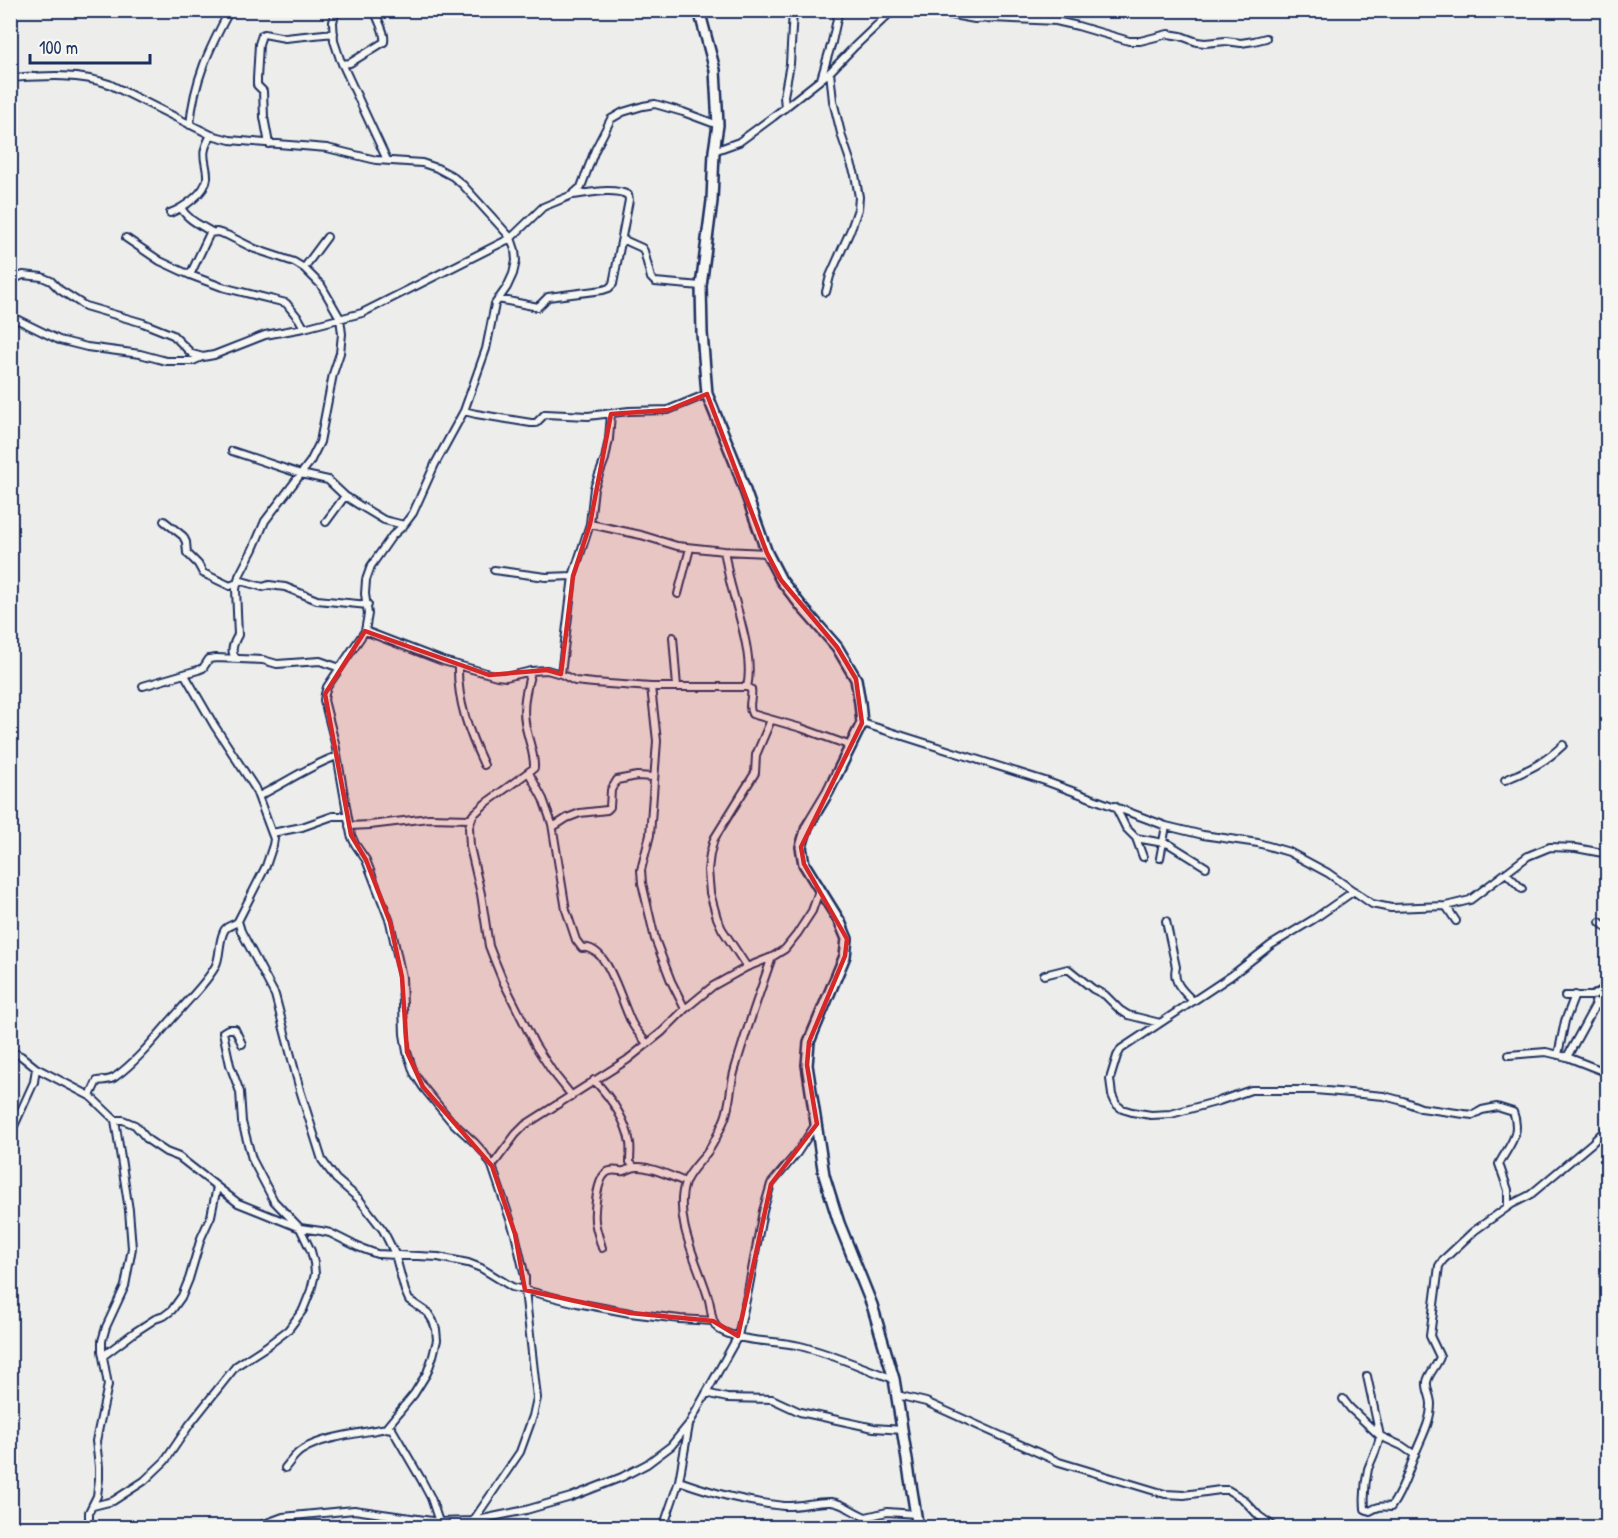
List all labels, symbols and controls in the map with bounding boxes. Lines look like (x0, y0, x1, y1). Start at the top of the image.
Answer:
scale bar (30, 27, 150, 65)
text: 100 m (39, 35, 78, 60)

